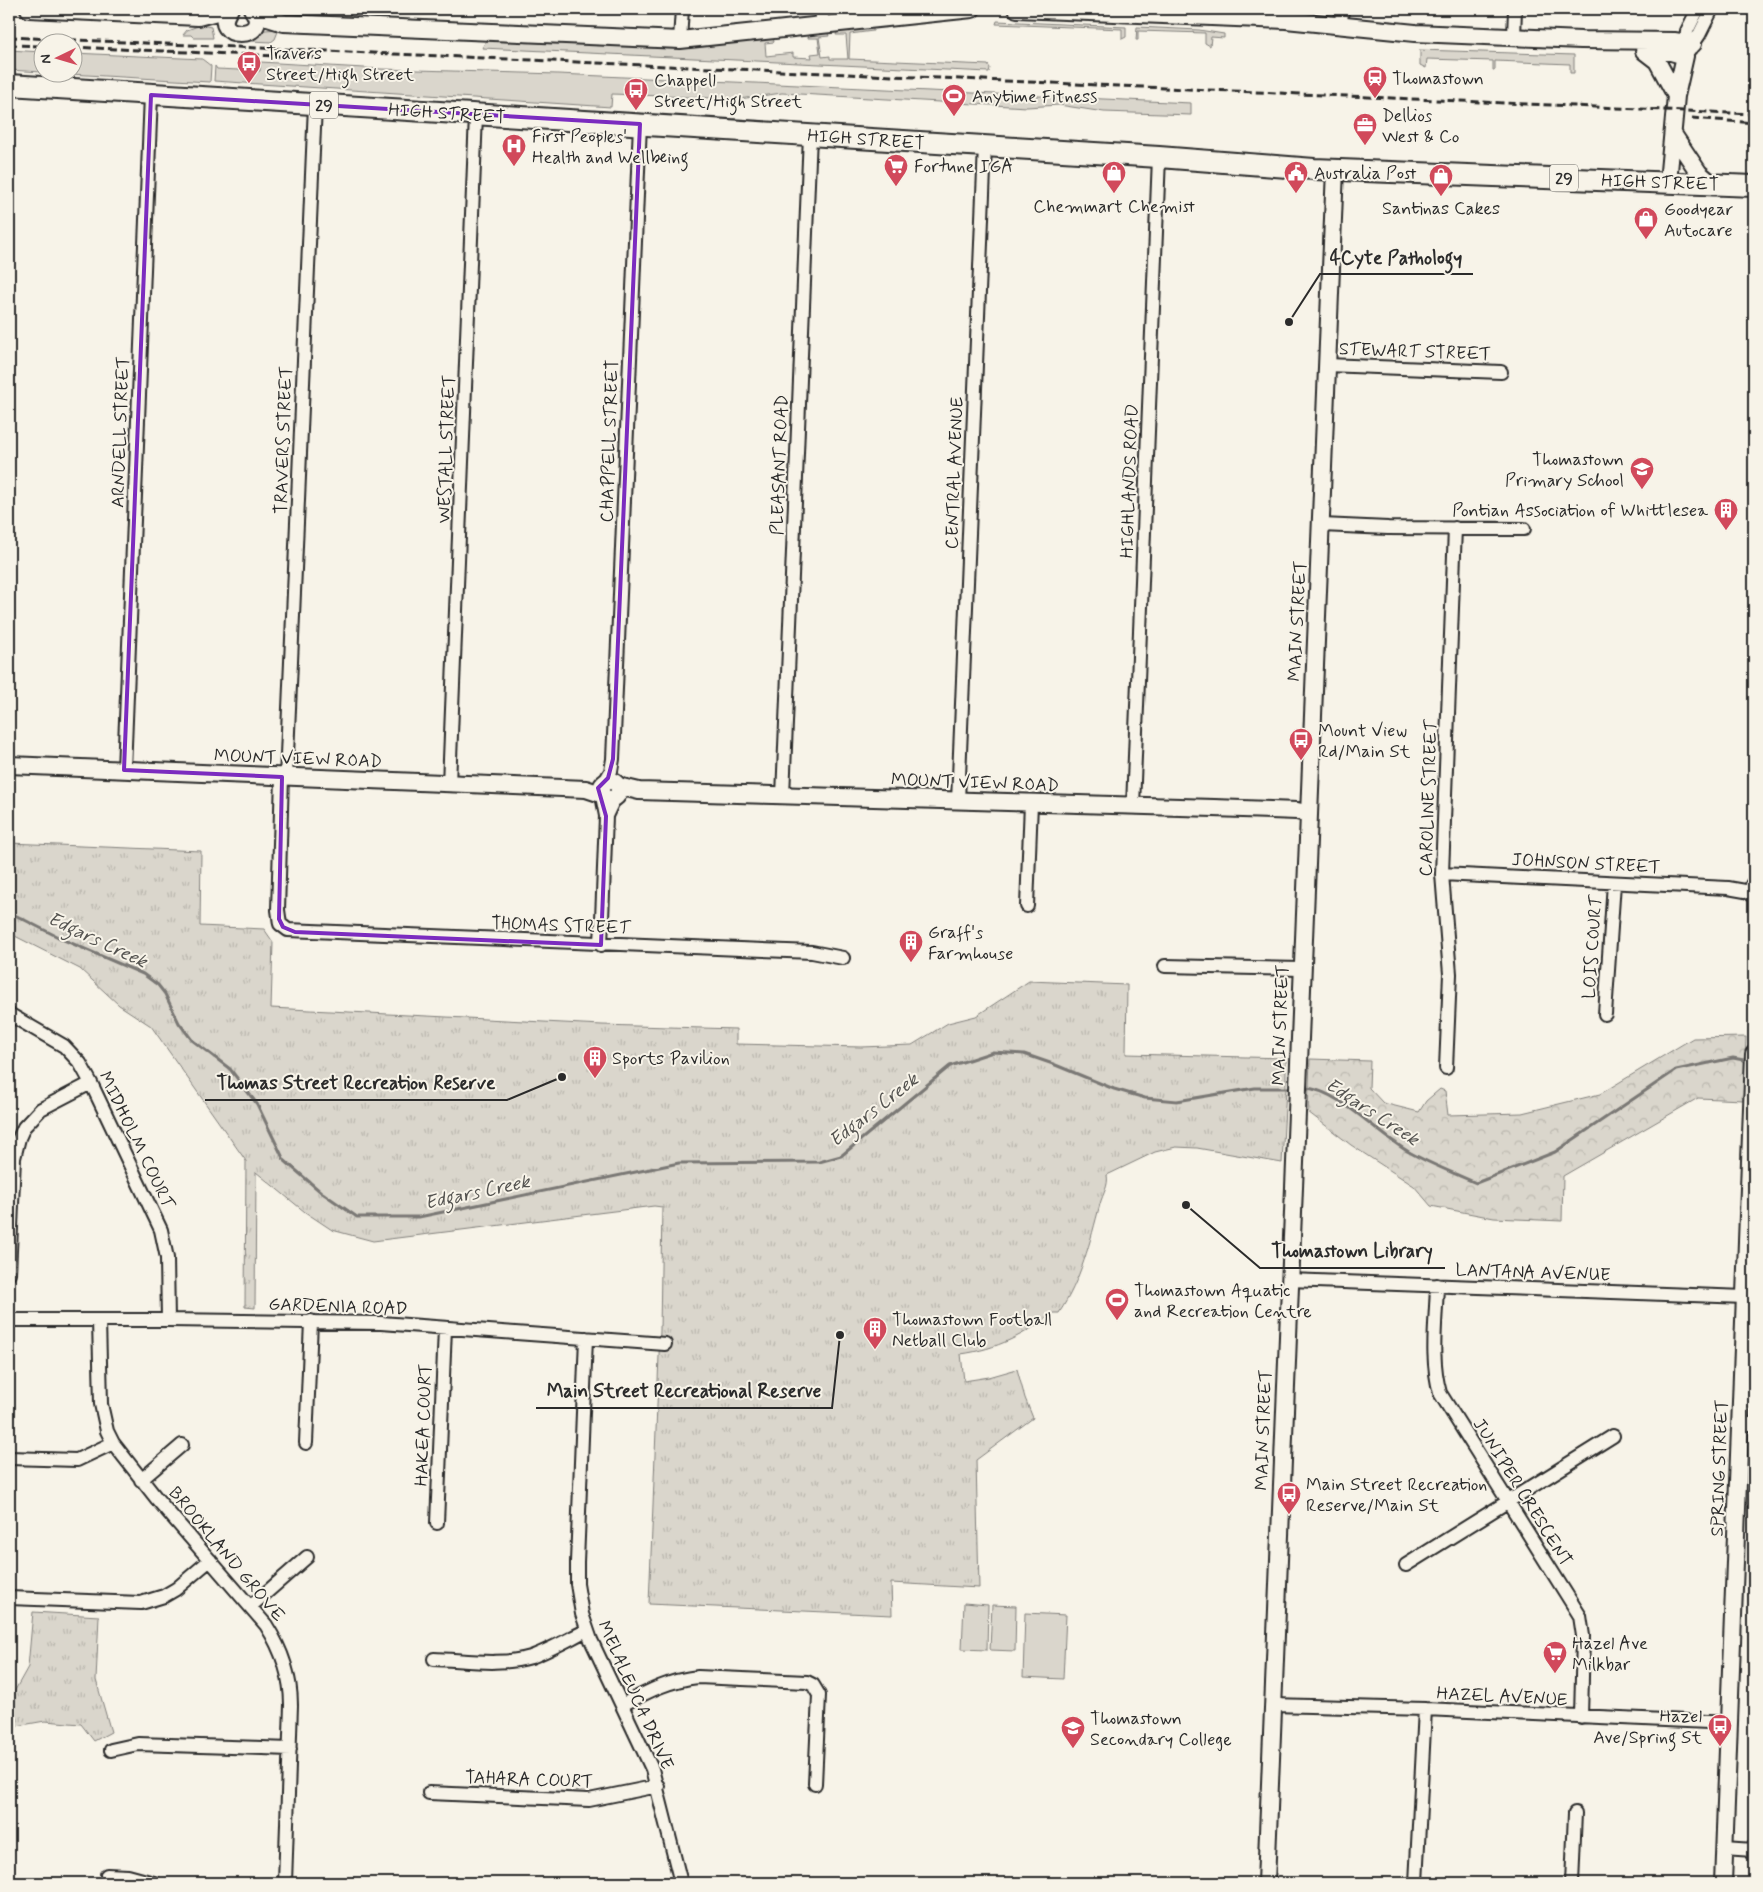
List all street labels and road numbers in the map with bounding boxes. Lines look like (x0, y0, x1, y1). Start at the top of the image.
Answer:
road number: 29 (310, 92, 338, 118)
street label: HIGH STREET (387, 98, 506, 130)
street label: HIGH STREET (806, 124, 925, 156)
road number: 29 (1550, 164, 1578, 192)
street label: HIGH STREET (1601, 169, 1719, 197)
street label: STEWART STREET (1339, 337, 1491, 367)
street label: ARNDELL STREET (106, 356, 136, 508)
street label: CHAPPELL STREET (595, 359, 625, 523)
street label: TRAVERS STREET (269, 365, 299, 515)
street label: WESTALL STREET (432, 374, 462, 524)
street label: PLEASANT ROAD (766, 394, 794, 536)
street label: CENTRAL AVENUE (940, 396, 970, 550)
street label: HIGHLANDS ROAD (1115, 403, 1145, 559)
street label: MAIN STREET (1283, 560, 1313, 682)
street label: CAROLINE STREET (1414, 718, 1444, 877)
street label: MOUNT VIEW ROAD (213, 744, 382, 774)
street label: MOUNT VIEW ROAD (890, 768, 1059, 798)
street label: JOHNSON STREET (1511, 848, 1661, 880)
street label: LOIS COURT (1577, 894, 1609, 1000)
street label: THOMAS STREET (491, 912, 632, 940)
street label: MAIN STREET (1267, 964, 1295, 1086)
street label: MIDHOLM COURT (92, 1068, 180, 1214)
street label: LANTANA AVENUE (1455, 1258, 1611, 1288)
street label: GARDENIA ROAD (268, 1293, 408, 1321)
street label: HAKEA COURT (410, 1363, 438, 1487)
street label: MAIN STREET (1250, 1369, 1278, 1491)
street label: SPRING STREET (1706, 1399, 1734, 1537)
street label: JUNIPER CRESCENT (1467, 1414, 1577, 1571)
street label: BROOKLAND GROVE (163, 1482, 290, 1628)
street label: MELALEUCA DRIVE (591, 1617, 679, 1774)
street label: HAZEL AVENUE (1436, 1682, 1568, 1712)
street label: TAHARA COURT (464, 1766, 594, 1794)

